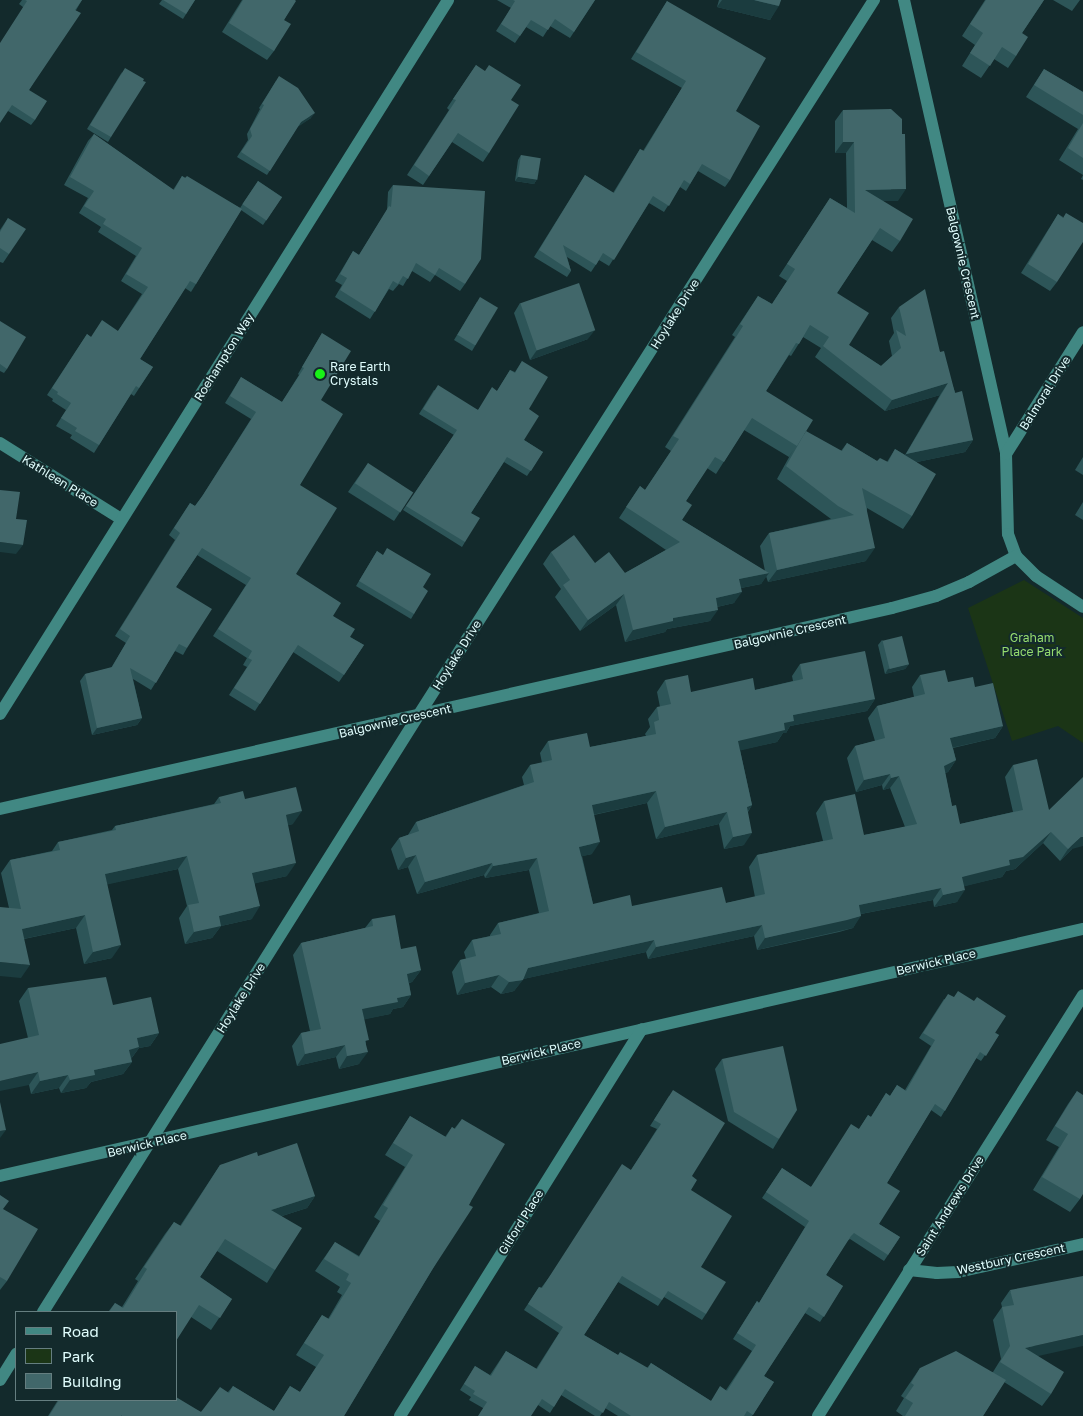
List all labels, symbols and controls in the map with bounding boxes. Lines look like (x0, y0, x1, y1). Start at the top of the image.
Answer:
street label: Balgownie Crescent (943, 205, 983, 321)
street label: Hoylake Drive (648, 276, 702, 352)
street label: Roehampton Way (191, 310, 257, 404)
street label: Balmoral Drive (1017, 353, 1073, 433)
place label: Rare Earth Crystals (330, 360, 390, 388)
marker: Rare Earth Crystals (314, 368, 326, 380)
street label: Kathleen Place (19, 452, 101, 510)
street label: Balgownie Crescent (732, 612, 848, 652)
street label: Hoylake Drive (430, 617, 484, 693)
park label: Graham Place Park (1002, 631, 1062, 659)
street label: Balgownie Crescent (337, 701, 453, 741)
street label: Berwick Place (895, 946, 977, 978)
street label: Hoylake Drive (214, 960, 268, 1036)
street label: Berwick Place (500, 1036, 582, 1068)
street label: Berwick Place (106, 1128, 188, 1160)
street label: Saint Andrews Drive (913, 1153, 987, 1259)
street label: Gilford Place (495, 1187, 547, 1257)
street label: Westbury Crescent (956, 1241, 1066, 1277)
legend (15, 1311, 178, 1401)
text: Road (62, 1322, 99, 1340)
text: Park (62, 1347, 94, 1365)
text: Building (62, 1372, 122, 1390)

